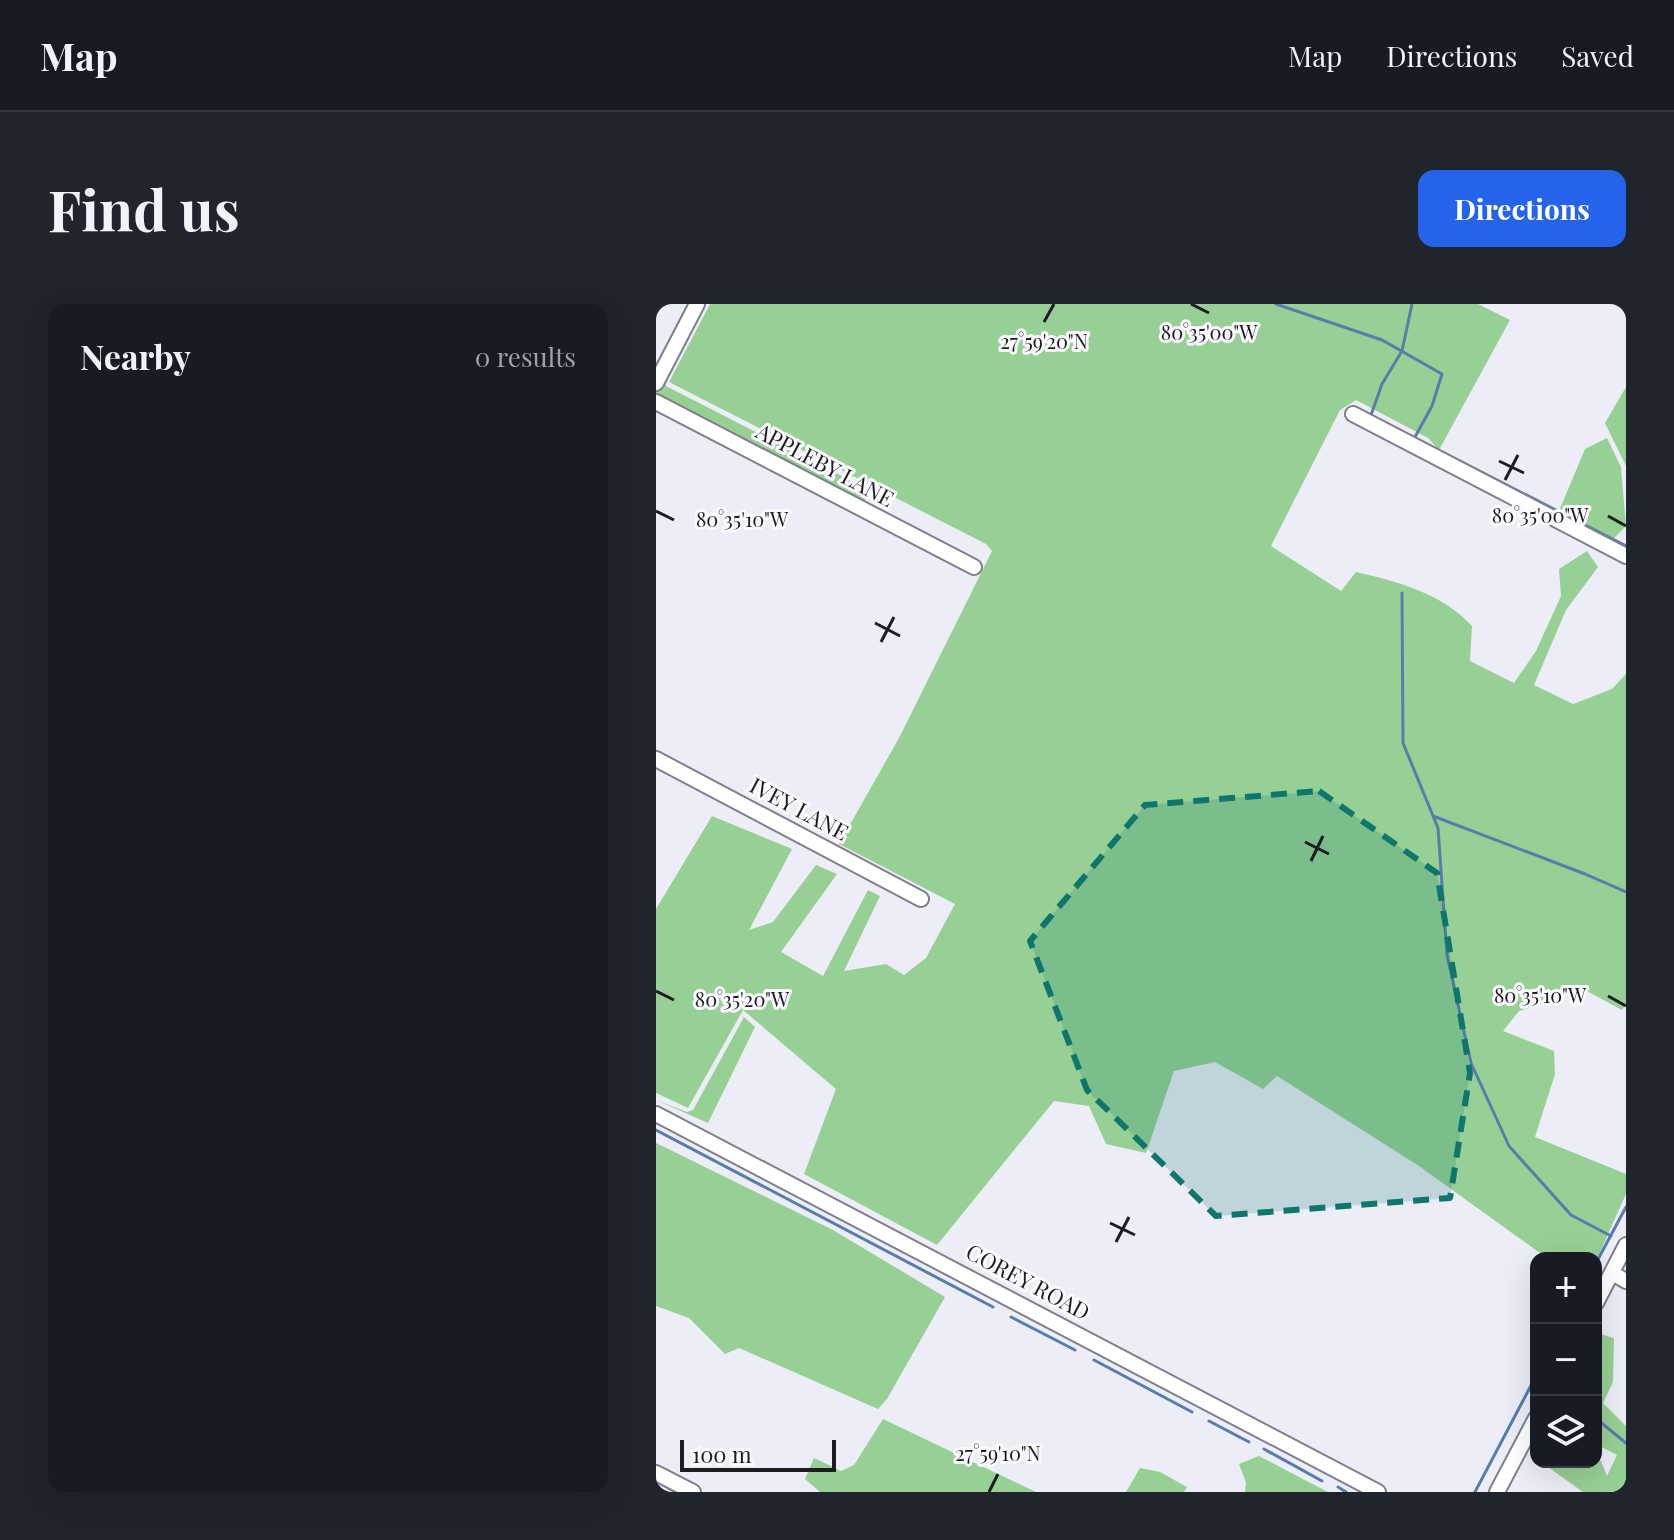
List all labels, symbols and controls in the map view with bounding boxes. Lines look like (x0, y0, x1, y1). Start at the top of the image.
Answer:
text: Map (40, 30, 117, 81)
text: Map (1288, 37, 1342, 74)
text: Directions (1386, 37, 1517, 74)
text: Saved (1561, 37, 1634, 74)
button: Directions (1418, 170, 1626, 247)
text: Find us (48, 171, 240, 246)
text: 80°35'00"W (1161, 318, 1258, 345)
text: 27°59'20"N (1000, 327, 1088, 354)
text: Nearby (80, 333, 191, 379)
text: 0 results (475, 339, 576, 374)
street label: APPLEBY LANE (750, 415, 900, 513)
text: 80°35'00"W (1492, 501, 1589, 528)
text: 80°35'10"W (696, 505, 789, 532)
street label: IVEY LANE (745, 770, 854, 847)
text: 80°35'10"W (1494, 981, 1587, 1008)
text: 80°35'20"W (695, 985, 790, 1012)
street label: COREY ROAD (961, 1236, 1096, 1326)
map controls (1530, 1252, 1602, 1468)
button: + (1530, 1252, 1602, 1324)
button: − (1530, 1324, 1602, 1396)
button: layers (1530, 1396, 1602, 1468)
scale bar (680, 1436, 836, 1472)
text: 100 m (692, 1439, 752, 1469)
text: 27°59'10"N (955, 1439, 1041, 1466)

